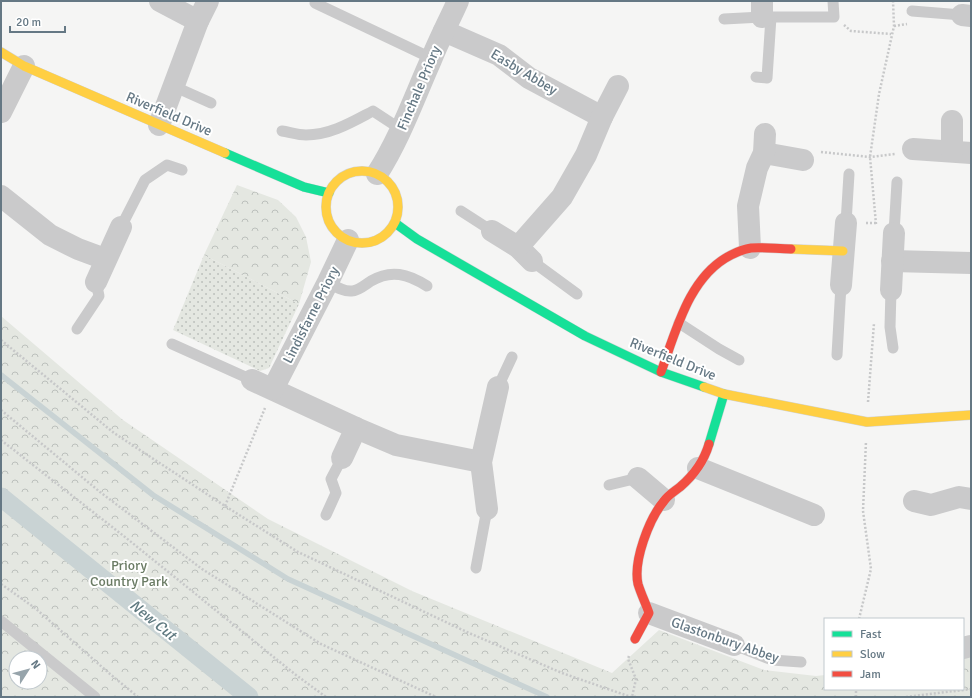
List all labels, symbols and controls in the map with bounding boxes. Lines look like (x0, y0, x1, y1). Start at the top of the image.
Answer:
scale bar (10, 8, 65, 34)
text: 20 m (16, 15, 41, 30)
street label: Finchale Priory (394, 43, 445, 133)
street label: Easby Abbey (488, 45, 561, 99)
street label: Riverfield Drive (123, 88, 215, 140)
street label: Lindisfarne Priory (279, 263, 343, 366)
street label: Riverfield Drive (627, 334, 719, 384)
park label: Priory Country Park (90, 557, 168, 590)
water label: New Cut (126, 596, 181, 645)
street label: Glastonbury Abbey (669, 614, 782, 667)
legend (824, 618, 964, 690)
text: Fast (860, 627, 881, 642)
text: Slow (860, 647, 885, 662)
north arrow (8, 650, 48, 690)
text: N (28, 657, 43, 671)
text: Jam (860, 667, 881, 682)

